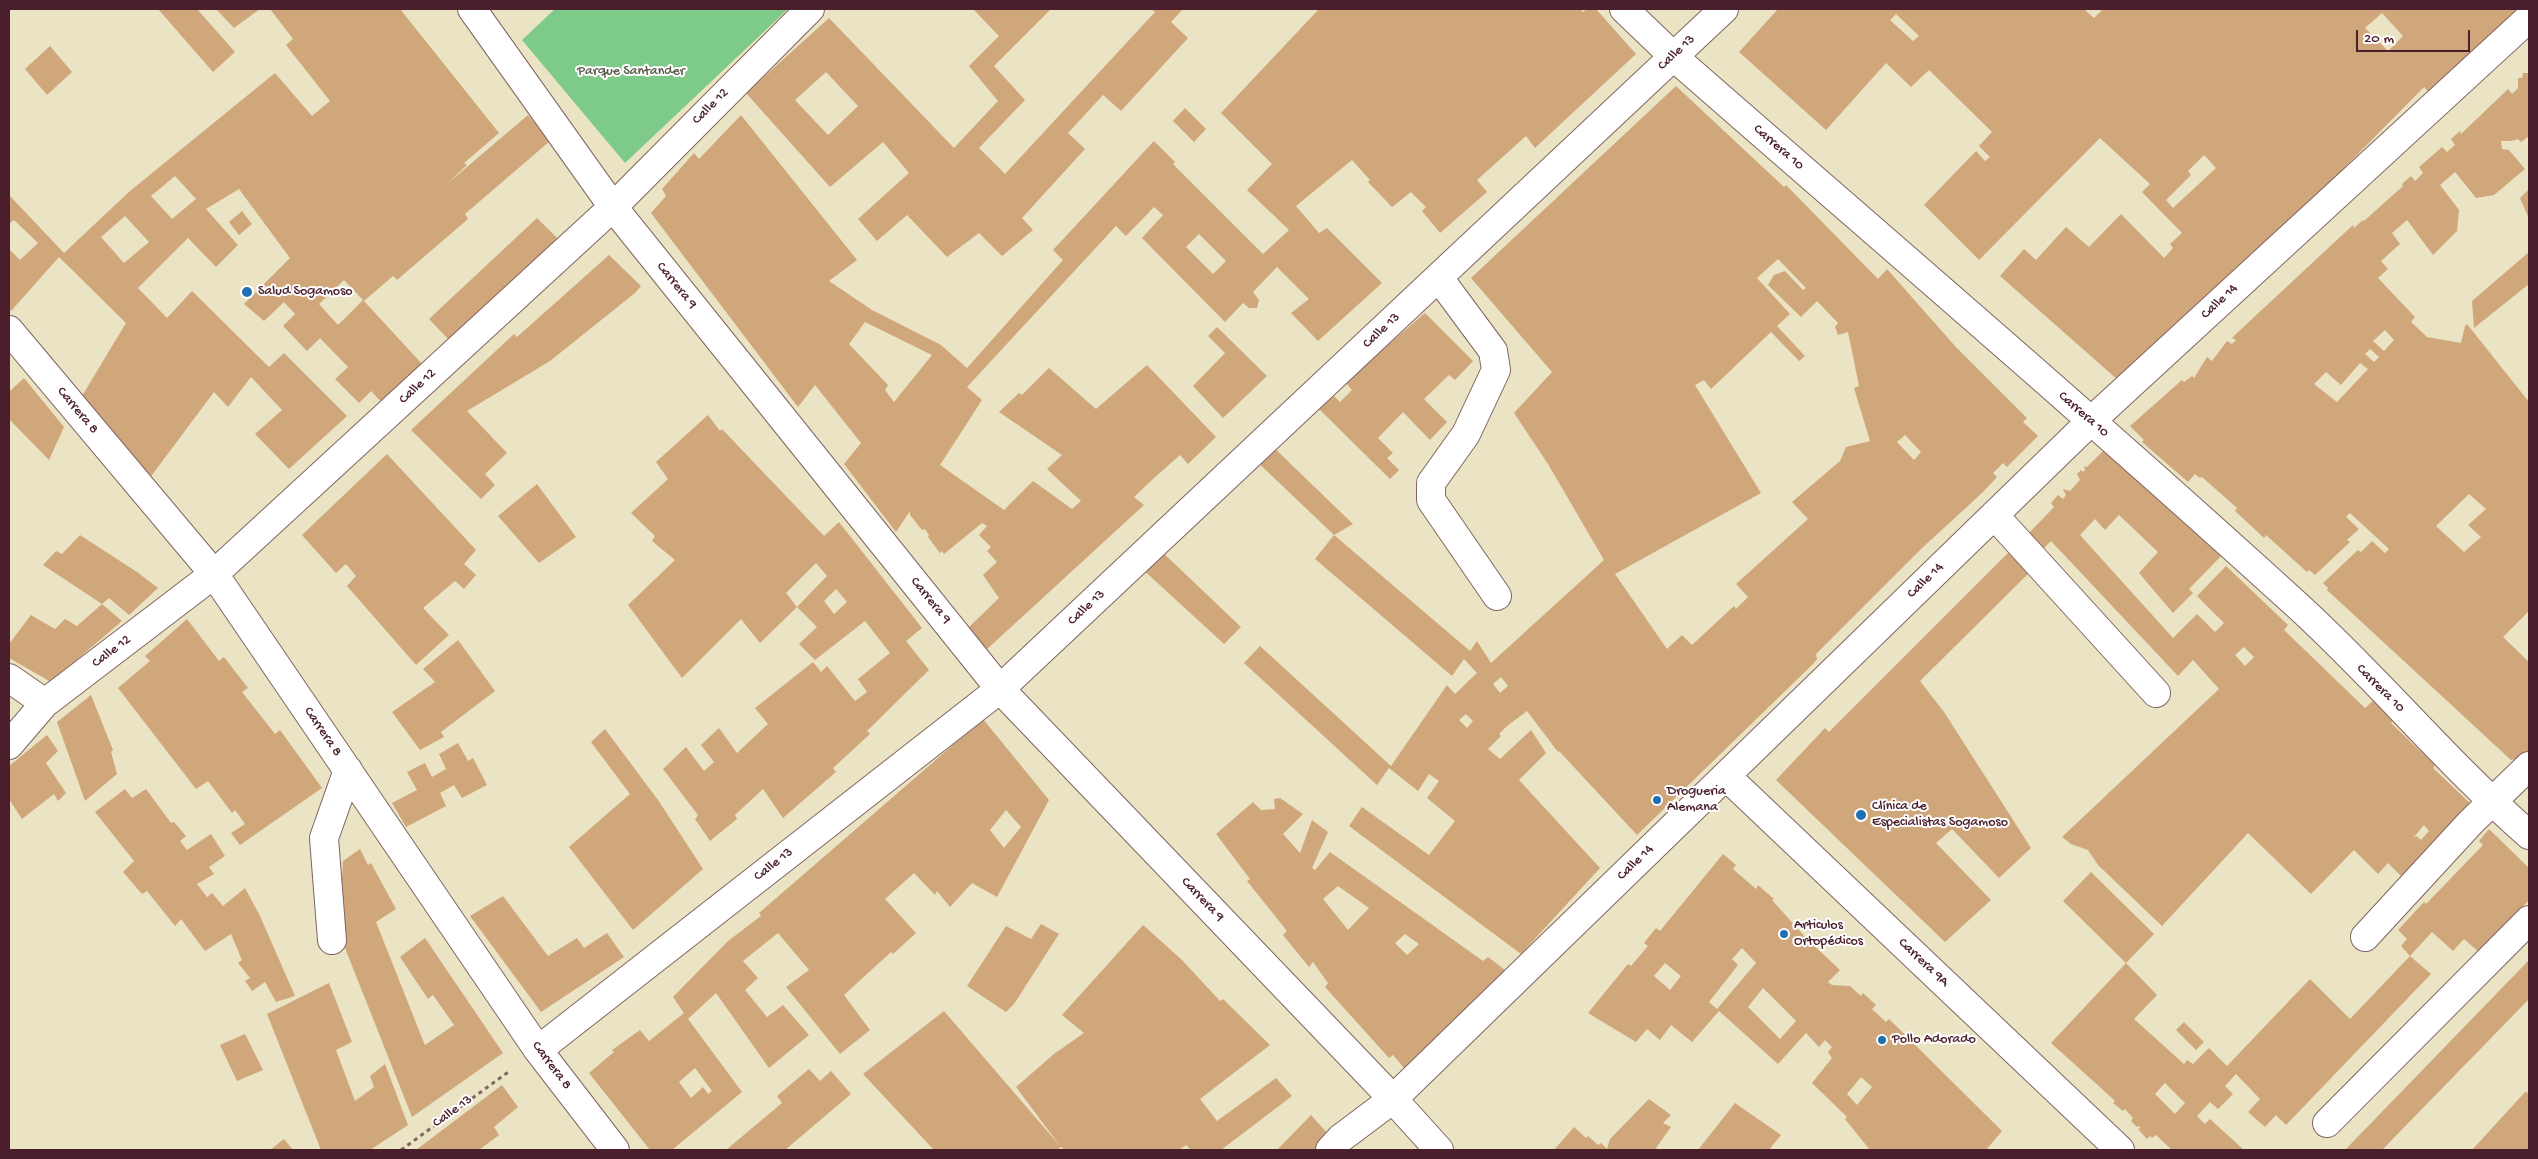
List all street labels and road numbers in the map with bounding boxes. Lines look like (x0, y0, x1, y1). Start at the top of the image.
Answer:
street label: Calle 13 (1655, 32, 1699, 74)
street label: Calle 12 (689, 85, 733, 129)
street label: Carrera 10 (1749, 121, 1807, 175)
street label: Carrera 9 (652, 259, 700, 313)
street label: Calle 14 (2198, 281, 2242, 323)
street label: Calle 13 (1360, 310, 1404, 352)
street label: Calle 12 (396, 366, 440, 408)
street label: Carrera 8 (52, 384, 102, 438)
street label: Carrera 10 (2054, 388, 2112, 442)
street label: Calle 14 (1904, 560, 1948, 602)
street label: Carrera 9 (906, 574, 954, 628)
street label: Calle 13 (1065, 587, 1109, 629)
street label: Calle 12 (89, 632, 135, 672)
street label: Carrera 10 (2352, 661, 2408, 717)
street label: Carrera 8 (299, 704, 345, 760)
street label: Calle 14 (1614, 842, 1658, 884)
street label: Calle 13 (751, 845, 797, 885)
street label: Carrera 9 (1177, 874, 1227, 926)
street label: Carrera 9A (1894, 935, 1952, 991)
street label: Carrera 8 (527, 1038, 575, 1094)
street label: Calle 13 (430, 1092, 476, 1132)

